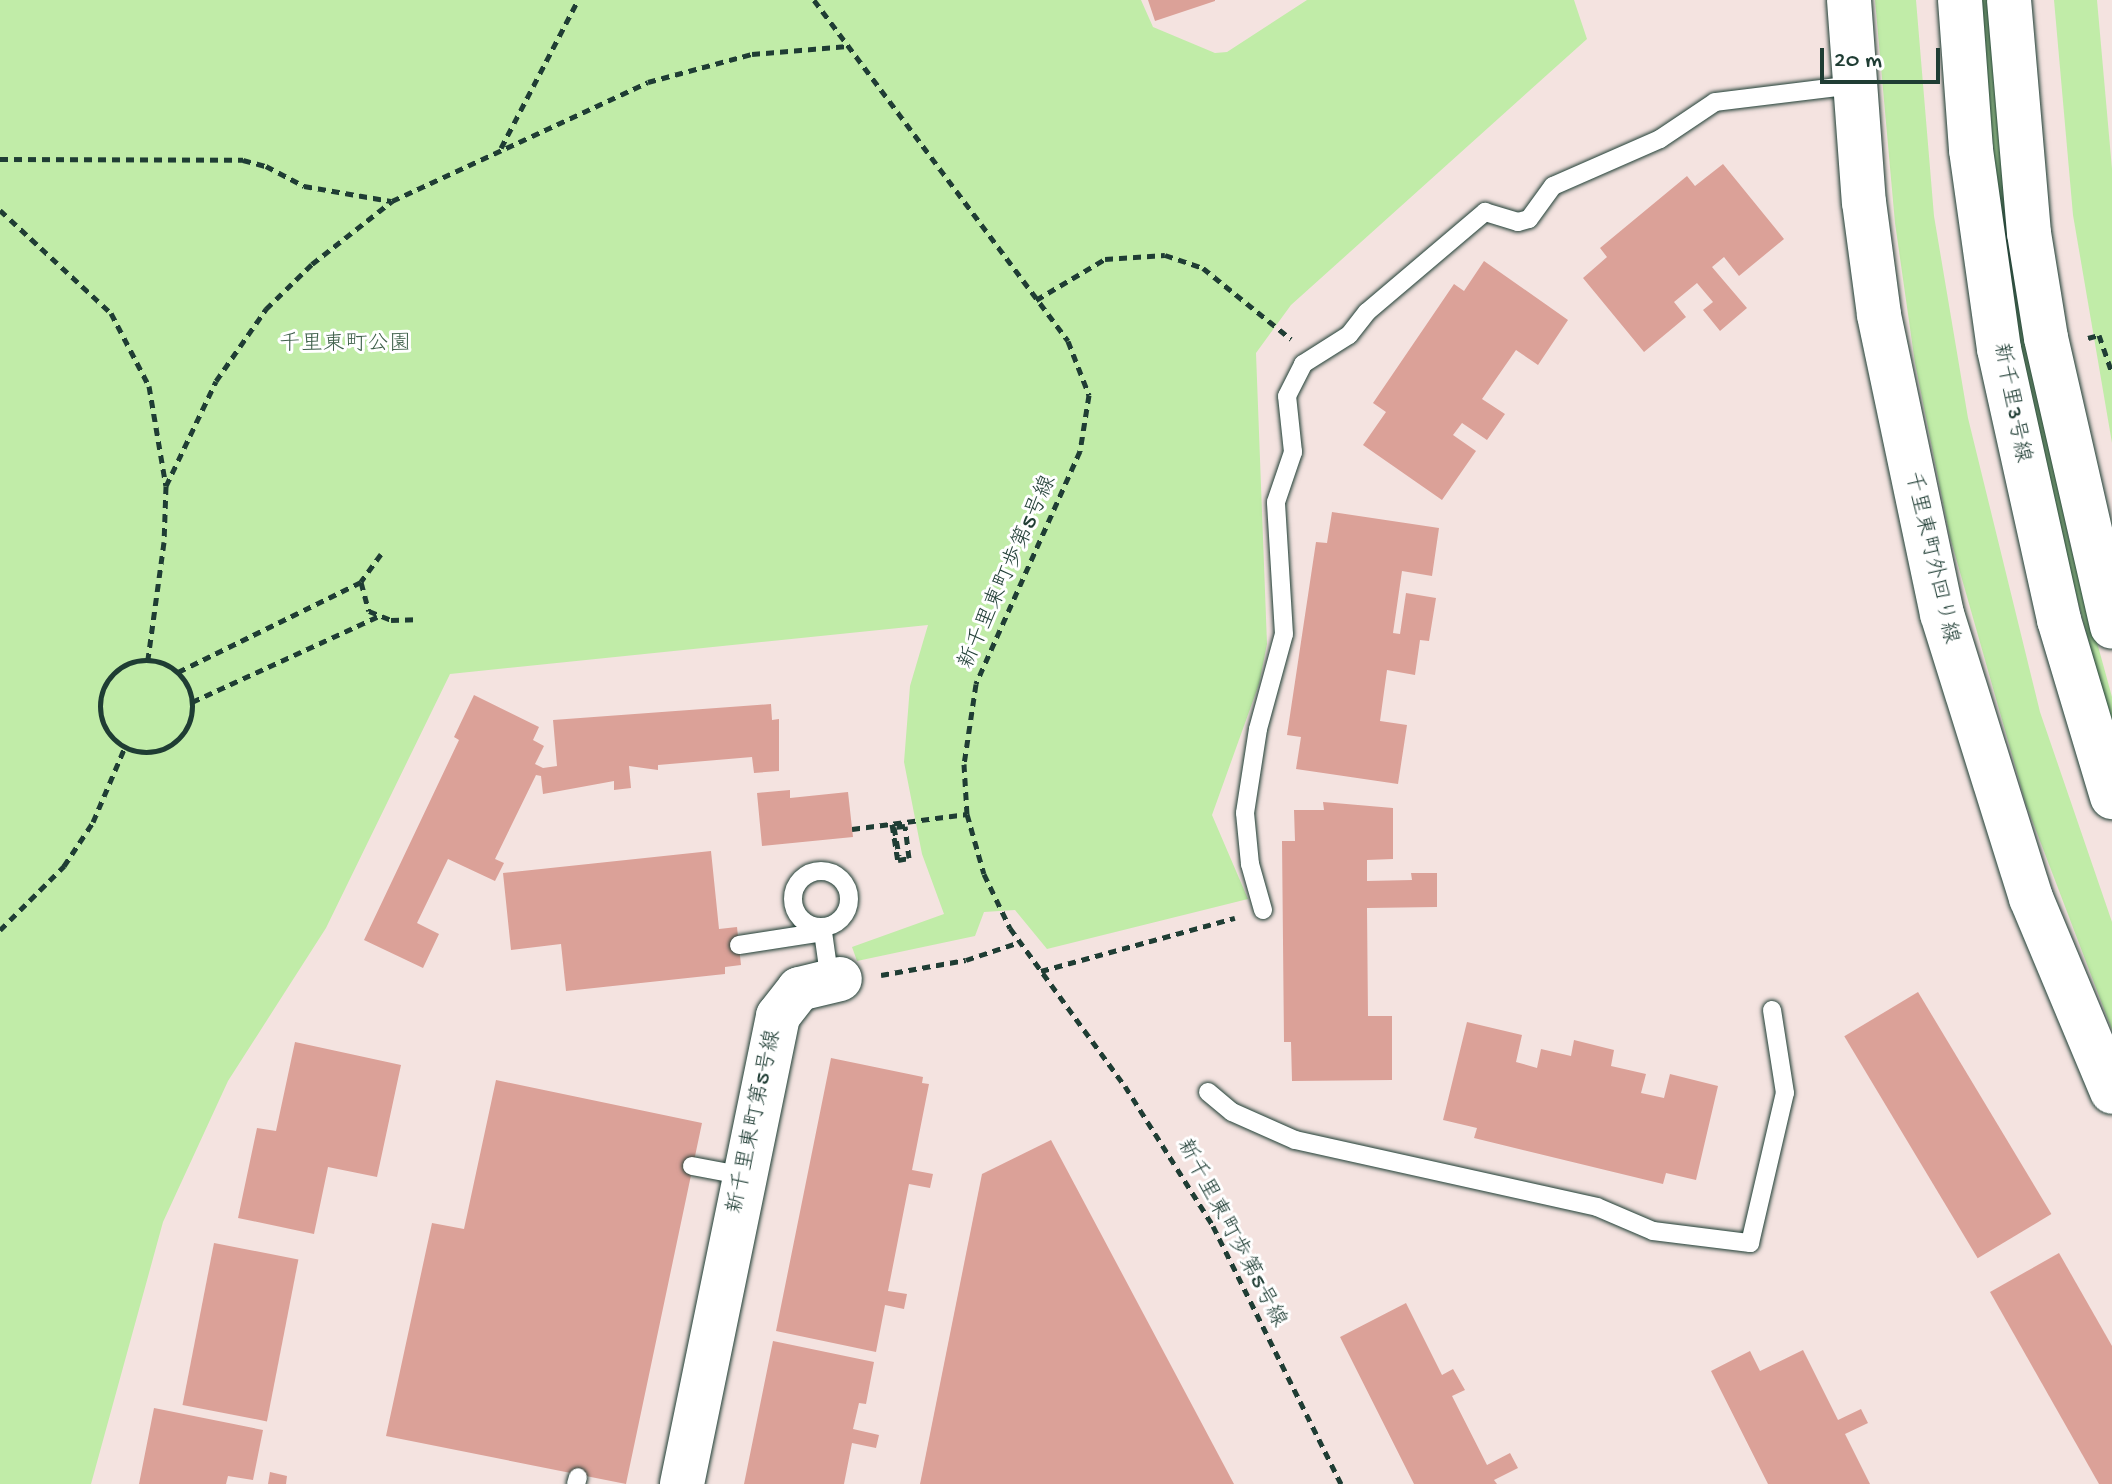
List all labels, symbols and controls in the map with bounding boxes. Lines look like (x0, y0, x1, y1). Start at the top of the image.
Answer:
scale bar (1824, 32, 1944, 82)
text: 20 m (1834, 47, 1882, 76)
park label: 千里東町公園 (279, 333, 411, 359)
street label: 新千里3号線 (1985, 341, 2035, 465)
street label: 千里東町外回り線 (1897, 469, 1963, 647)
street label: 新千里東町歩第5号線 (954, 472, 1064, 674)
street label: 新千里東町第5号線 (724, 1028, 788, 1216)
street label: 新千里東町歩第5号線 (1169, 1135, 1291, 1333)

